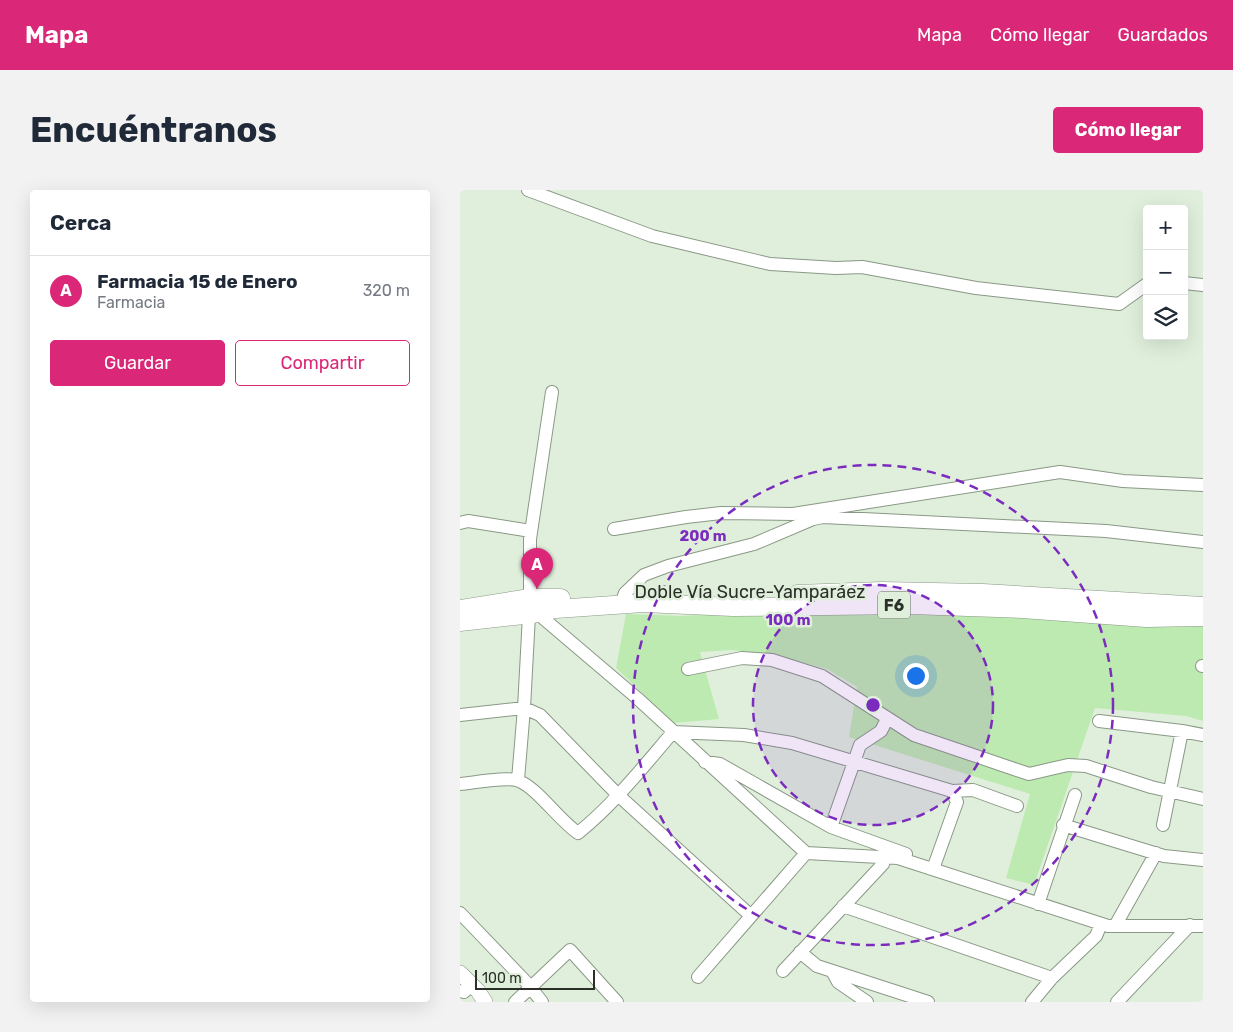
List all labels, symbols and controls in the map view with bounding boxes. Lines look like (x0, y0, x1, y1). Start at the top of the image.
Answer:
text: Mapa (25, 21, 88, 49)
text: Mapa (917, 24, 962, 46)
text: Cómo llegar (990, 24, 1089, 46)
text: Guardados (1117, 24, 1208, 46)
button: Cómo llegar (1053, 107, 1203, 153)
text: Encuéntranos (30, 109, 277, 151)
map controls (1143, 205, 1188, 340)
button: + (1143, 205, 1188, 250)
text: Cerca (50, 210, 111, 235)
button: − (1143, 250, 1188, 295)
text: Farmacia 15 de Enero (97, 270, 298, 293)
text: A (60, 281, 72, 300)
text: 320 m (363, 281, 410, 300)
text: Farmacia (97, 293, 165, 312)
button: layers (1143, 295, 1188, 340)
button: Guardar (50, 340, 225, 386)
button: Compartir (235, 340, 410, 386)
text: 200 m (679, 527, 727, 545)
pin: A (521, 548, 553, 589)
street label: Doble Vía Sucre-Yamparáez (635, 581, 865, 603)
road number: F6 (878, 592, 910, 618)
text: 100 m (766, 611, 810, 629)
your location (903, 663, 929, 689)
centre of rings (864, 696, 882, 714)
scale bar (475, 967, 595, 990)
text: 100 m (482, 970, 522, 987)

